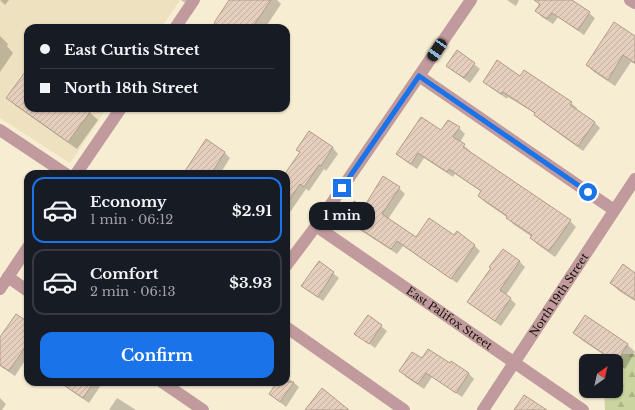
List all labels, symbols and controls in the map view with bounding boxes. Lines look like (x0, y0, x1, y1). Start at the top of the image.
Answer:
car (425, 37, 449, 63)
text: East Curtis Street (64, 40, 200, 59)
text: North 18th Street (64, 78, 198, 97)
route end (333, 179, 351, 197)
route start (579, 183, 597, 201)
icon: car (42, 192, 78, 228)
text: Economy (90, 192, 167, 211)
text: $2.91 (232, 201, 272, 220)
callout: 1 min (309, 202, 375, 230)
text: 1 min (323, 207, 361, 224)
text: 1 min · 06:12 (90, 211, 173, 228)
street label: North 19th Street (526, 250, 592, 339)
icon: car (42, 264, 78, 300)
text: Comfort (90, 264, 158, 283)
text: $3.93 (229, 273, 272, 292)
text: 2 min · 06:13 (90, 283, 175, 300)
street label: East Palifox Street (404, 283, 496, 353)
button: Confirm (40, 332, 274, 378)
north arrow (579, 354, 623, 398)
map controls (579, 354, 623, 398)

